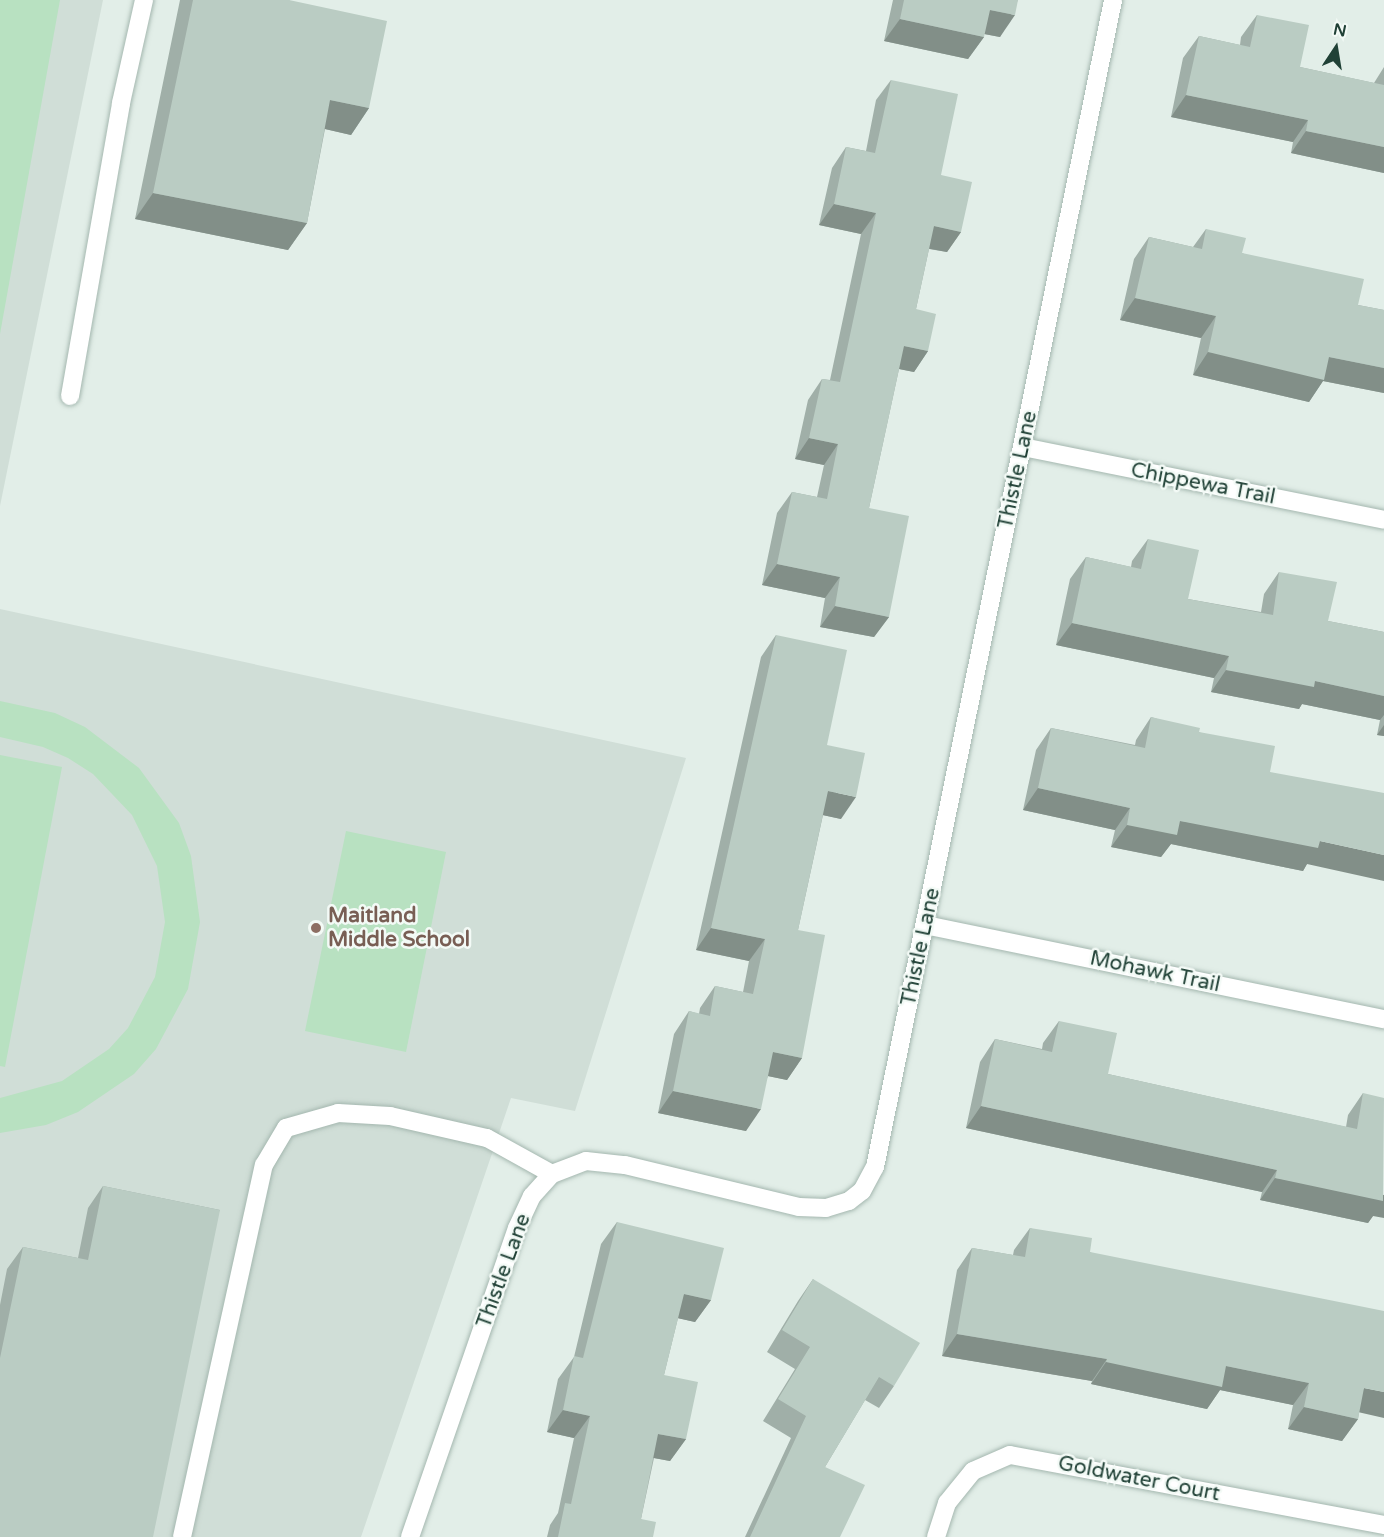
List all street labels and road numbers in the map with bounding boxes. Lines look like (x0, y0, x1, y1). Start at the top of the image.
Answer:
street label: Thistle Lane (993, 409, 1043, 531)
street label: Chippewa Trail (1129, 458, 1277, 510)
street label: Thistle Lane (896, 886, 946, 1008)
street label: Mohawk Trail (1088, 946, 1222, 998)
street label: Thistle Lane (472, 1210, 536, 1332)
street label: Goldwater Court (1056, 1451, 1222, 1507)

